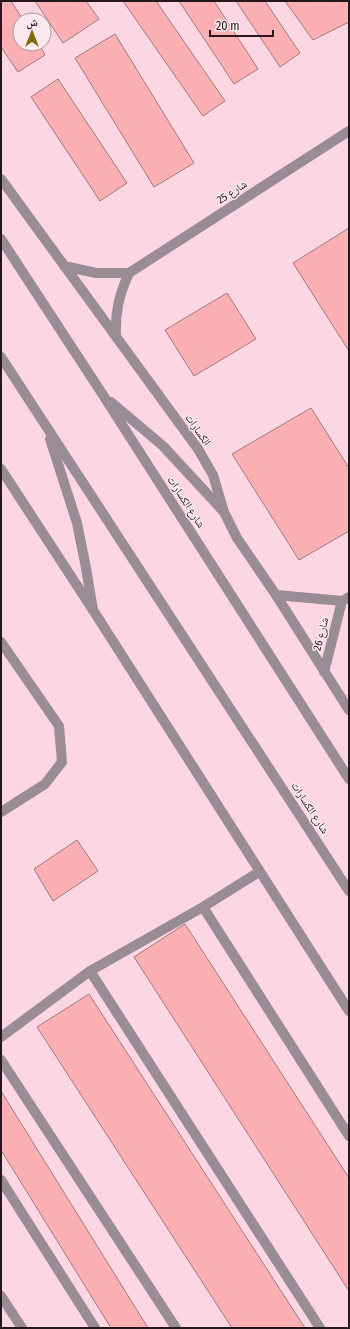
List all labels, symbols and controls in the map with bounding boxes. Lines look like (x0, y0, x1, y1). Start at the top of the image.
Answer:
north arrow (12, 12, 52, 52)
scale bar (210, 12, 273, 38)
text: ش (26, 16, 38, 30)
text: 20 m (216, 19, 240, 33)
street label: شارع 25 (214, 177, 250, 207)
street label: الكسارات (183, 412, 213, 448)
street label: شارع الكسارات (164, 474, 208, 530)
street label: شارع 26 (311, 616, 331, 652)
street label: شارع الكسارات (288, 780, 332, 836)

